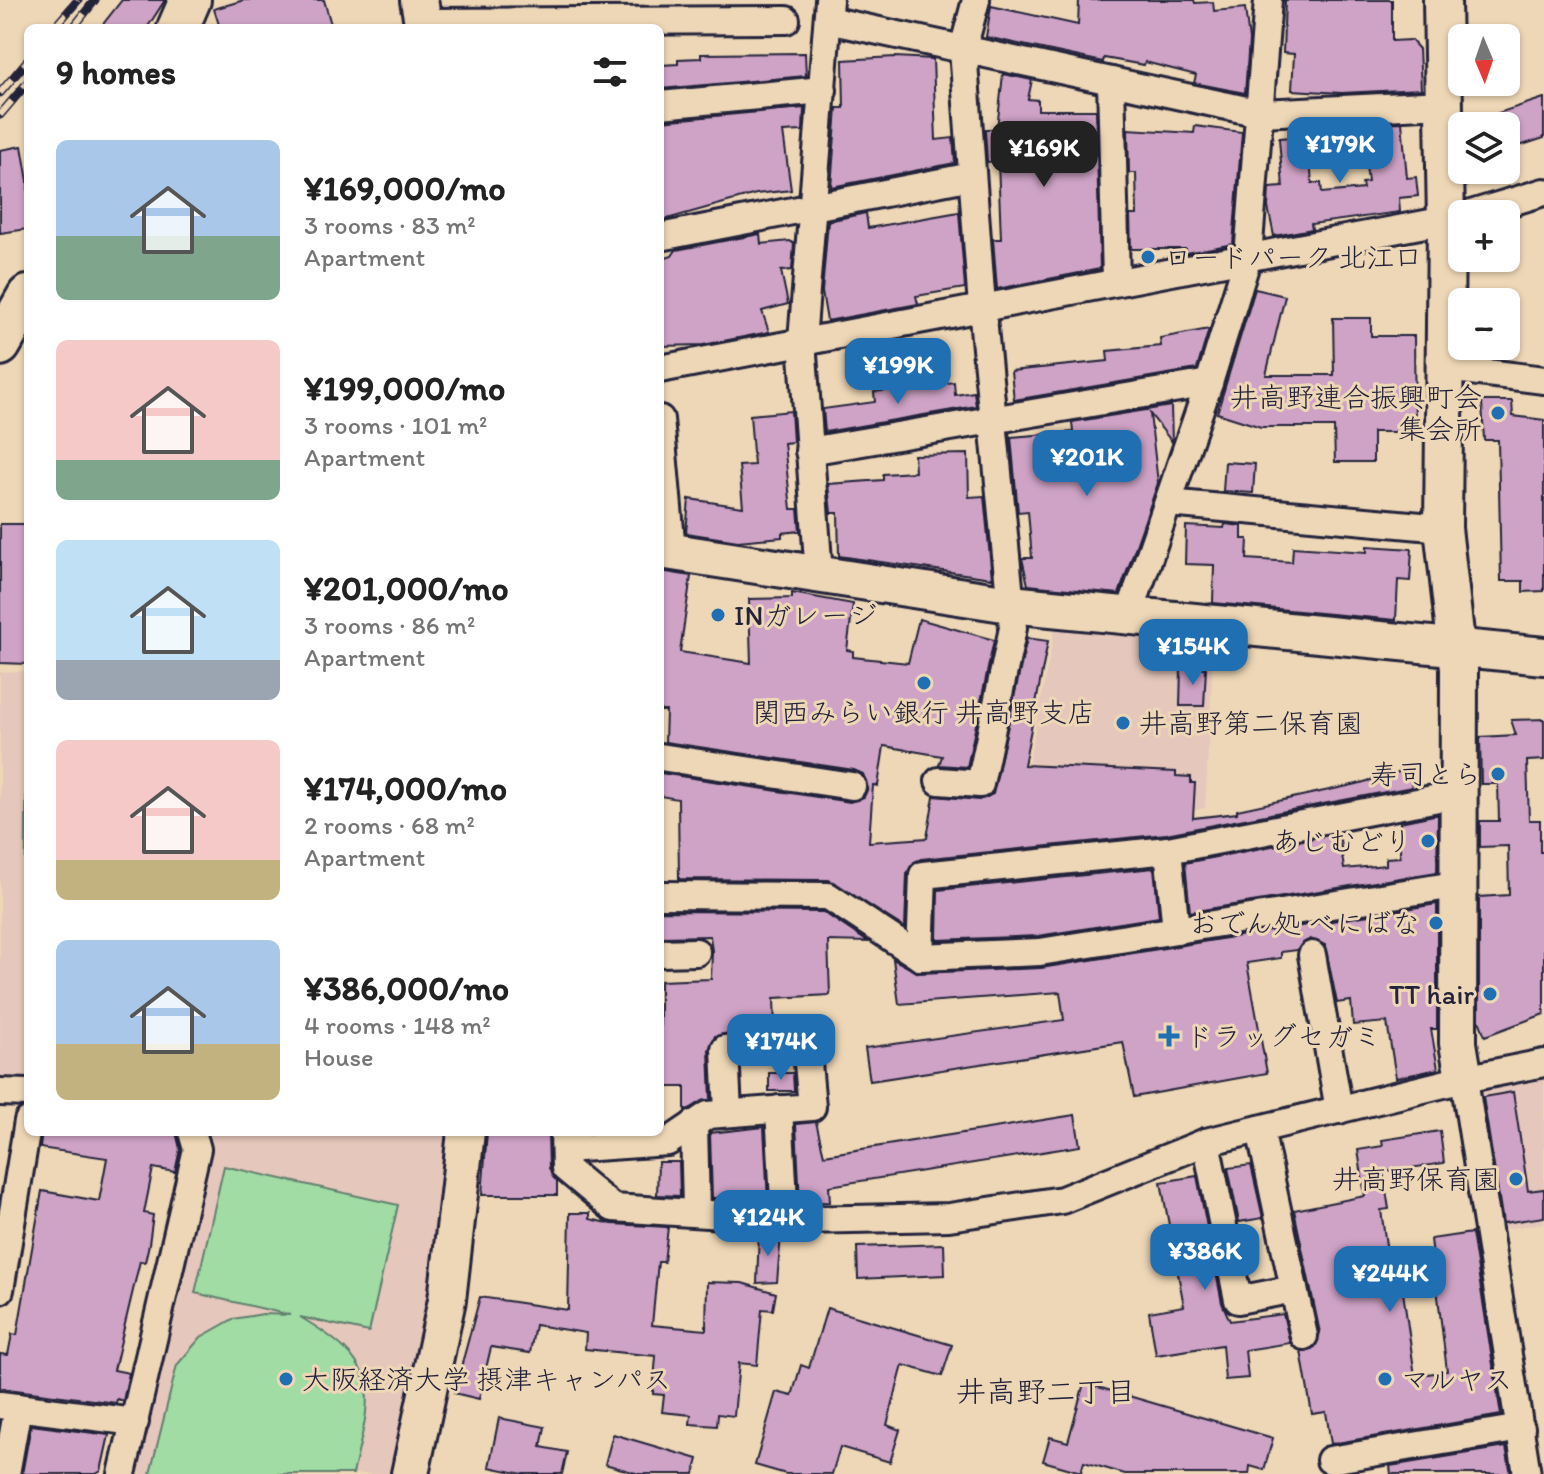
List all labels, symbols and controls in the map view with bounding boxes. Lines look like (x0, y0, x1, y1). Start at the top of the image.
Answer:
north arrow (1448, 24, 1520, 96)
map controls (1448, 24, 1520, 360)
icon: filters (588, 50, 632, 94)
text: 9 homes (56, 52, 176, 93)
button: layers (1448, 112, 1520, 184)
pin: ¥179K (1284, 117, 1396, 185)
pin: ¥169K (988, 121, 1100, 189)
text: ¥179K (1305, 127, 1375, 159)
text: ¥169K (1009, 131, 1079, 163)
text: ¥169,000/mo (304, 168, 506, 209)
icon: home (120, 172, 216, 268)
button: + (1448, 200, 1520, 272)
text: 3 rooms · 83 m² (304, 209, 476, 241)
place label: ロードパーク 北江口 (1164, 240, 1422, 274)
text: Apartment (304, 241, 425, 273)
marker: ロードパーク 北江口 (1139, 248, 1157, 266)
button: − (1448, 288, 1520, 360)
pin: ¥199K (842, 338, 954, 406)
text: ¥199K (863, 348, 933, 380)
text: ¥199,000/mo (304, 368, 505, 409)
icon: home (120, 372, 216, 468)
place label: 井高野連合振興町会 集会所 (1230, 380, 1482, 446)
marker: 井高野連合振興町会 集会所 (1489, 404, 1507, 422)
text: 3 rooms · 101 m² (304, 409, 487, 441)
pin: ¥201K (1031, 430, 1143, 498)
text: ¥201K (1051, 440, 1123, 472)
text: Apartment (304, 441, 425, 473)
text: ¥201,000/mo (304, 568, 509, 609)
icon: home (120, 572, 216, 668)
place label: INガレージ (734, 598, 877, 632)
marker: INガレージ (709, 606, 727, 624)
text: 3 rooms · 86 m² (304, 609, 475, 641)
pin: ¥154K (1137, 619, 1249, 687)
text: ¥154K (1157, 629, 1229, 661)
text: Apartment (304, 641, 425, 673)
marker: 関西みらい銀行 井高野支店 (915, 674, 933, 692)
place label: 関西みらい銀行 井高野支店 (753, 695, 1095, 729)
place label: 井高野第二保育園 (1139, 706, 1363, 740)
marker: 井高野第二保育園 (1114, 714, 1132, 732)
place label: 寿司とら (1370, 757, 1482, 791)
marker: 寿司とら (1489, 765, 1507, 783)
text: ¥174,000/mo (304, 768, 507, 809)
icon: home (120, 772, 216, 868)
text: 2 rooms · 68 m² (304, 809, 475, 841)
place label: あじむどり (1272, 824, 1412, 858)
marker: あじむどり (1419, 832, 1437, 850)
text: Apartment (304, 841, 425, 873)
place label: おでん処 べにばな (1189, 906, 1420, 940)
marker: おでん処 べにばな (1427, 914, 1445, 932)
text: ¥386,000/mo (304, 968, 509, 1009)
icon: home (120, 972, 216, 1068)
place label: TT hair (1389, 977, 1474, 1011)
marker: TT hair (1481, 985, 1499, 1003)
text: 4 rooms · 148 m² (304, 1009, 491, 1041)
pin: ¥174K (725, 1014, 837, 1082)
place label: ドラッグセガミ (1185, 1019, 1381, 1053)
text: ¥174K (745, 1024, 817, 1056)
marker: ドラッグセガミ (1160, 1027, 1178, 1045)
text: House (304, 1041, 374, 1073)
place label: 井高野保育園 (1332, 1162, 1500, 1196)
marker: 井高野保育園 (1507, 1170, 1525, 1188)
pin: ¥124K (712, 1190, 824, 1258)
text: ¥124K (732, 1200, 804, 1232)
pin: ¥386K (1149, 1224, 1261, 1292)
text: ¥386K (1168, 1234, 1242, 1266)
pin: ¥244K (1334, 1246, 1446, 1314)
text: ¥244K (1352, 1256, 1428, 1288)
place label: 大阪経済大学 摂津キャンパス (302, 1362, 671, 1396)
place label: マルヤス (1401, 1362, 1512, 1396)
marker: 大阪経済大学 摂津キャンパス (277, 1370, 295, 1388)
marker: マルヤス (1376, 1370, 1394, 1388)
district label: 井高野二丁目 (956, 1373, 1136, 1410)

